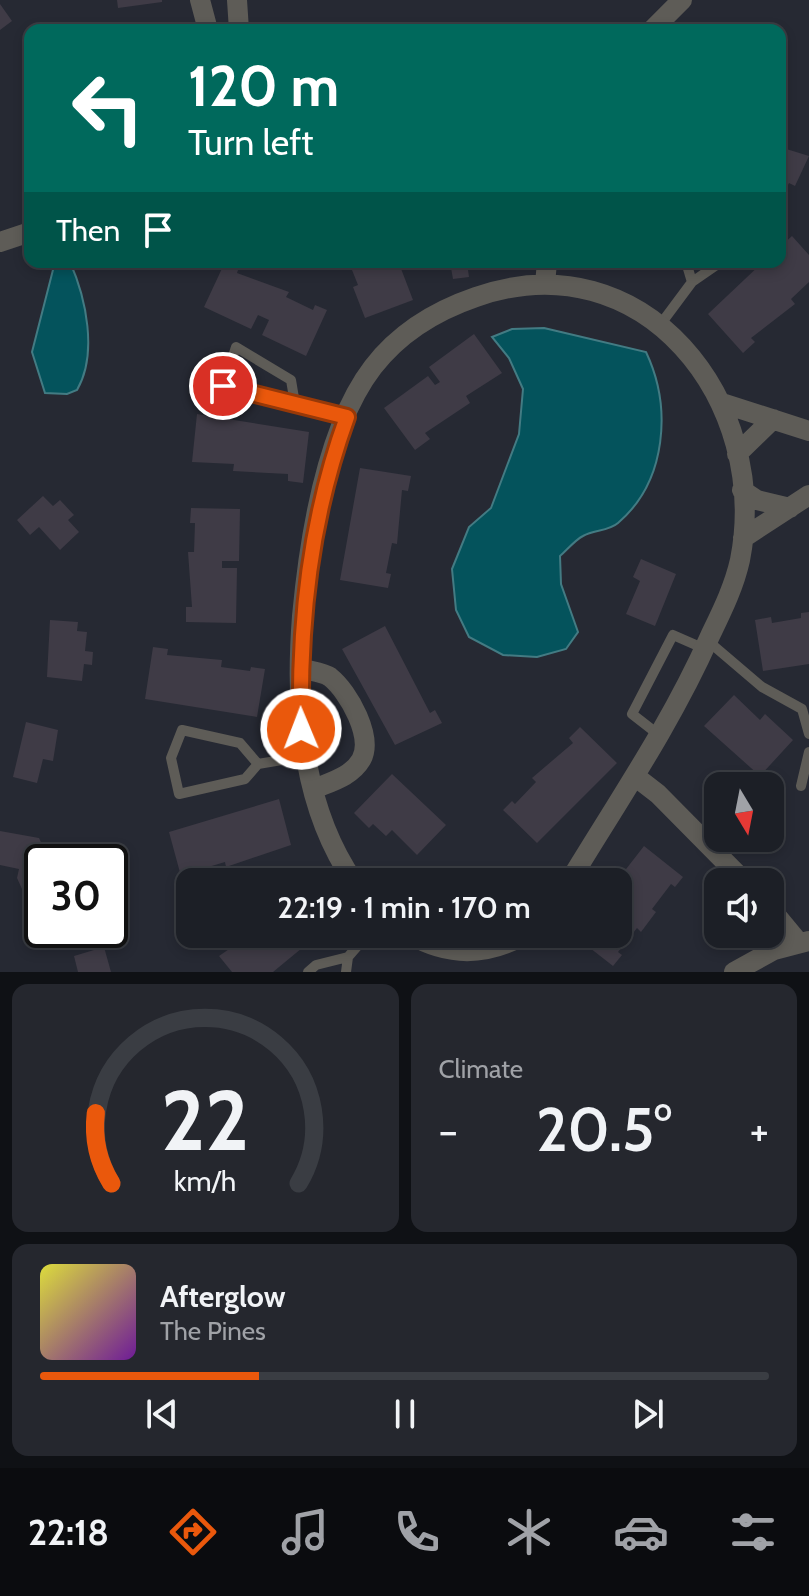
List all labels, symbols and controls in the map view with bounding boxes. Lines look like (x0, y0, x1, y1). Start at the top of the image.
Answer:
text: 120 m (188, 52, 339, 120)
icon: left (56, 56, 160, 160)
text: Turn left (188, 120, 313, 164)
icon: arrive (136, 208, 180, 252)
text: Then (56, 212, 120, 249)
pin (189, 352, 257, 420)
icon: arrive (201, 364, 245, 408)
position arrow (259, 687, 343, 771)
north arrow (704, 772, 784, 852)
map controls (704, 772, 784, 948)
speed limit sign: 30 (24, 844, 128, 948)
button: sound (704, 868, 784, 948)
text: 22:19 · 1 min · 170 m (277, 889, 531, 926)
text: Climate (439, 1053, 523, 1085)
text: 22 (161, 1070, 249, 1171)
text: 20.5° (536, 1093, 672, 1166)
text: − (439, 1104, 458, 1157)
text: + (750, 1104, 769, 1157)
text: km/h (174, 1163, 237, 1198)
text: Afterglow (160, 1278, 286, 1315)
text: The Pines (160, 1315, 266, 1347)
icon: previous (140, 1392, 184, 1436)
icon: pause (383, 1392, 427, 1436)
icon: next (626, 1392, 670, 1436)
icon: directions (165, 1504, 221, 1560)
icon: music (277, 1504, 333, 1560)
icon: phone (389, 1504, 445, 1560)
icon: climate (501, 1504, 557, 1560)
icon: car (613, 1504, 669, 1560)
icon: filters (725, 1504, 781, 1560)
text: 22:18 (28, 1510, 109, 1554)

